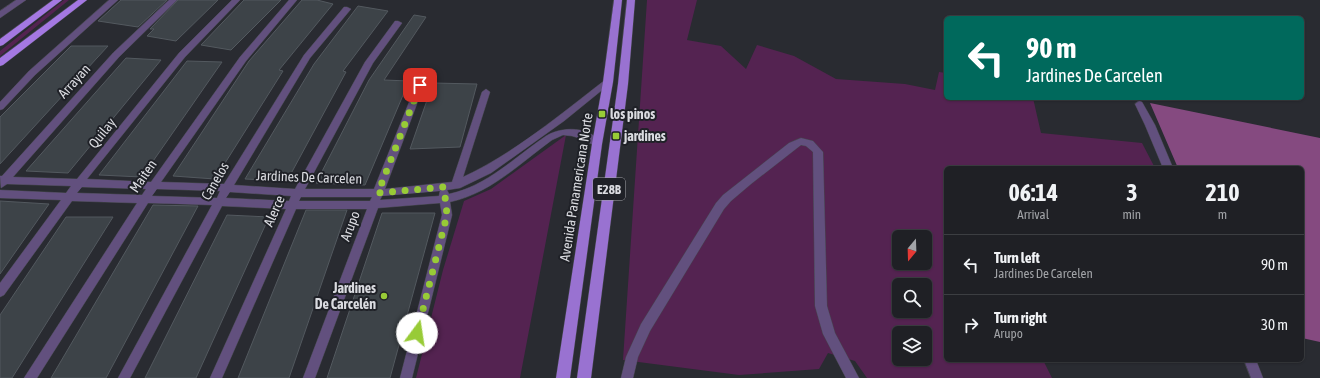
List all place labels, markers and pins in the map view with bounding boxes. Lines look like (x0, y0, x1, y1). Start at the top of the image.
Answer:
pin (403, 68, 437, 102)
place label: los pinos (610, 106, 655, 122)
marker: los pinos (597, 109, 607, 119)
place label: jardines (623, 128, 666, 144)
marker: jardines (611, 131, 621, 141)
place label: Jardines De Carcelén (315, 280, 376, 312)
marker: Jardines De Carcelén (379, 291, 389, 301)

